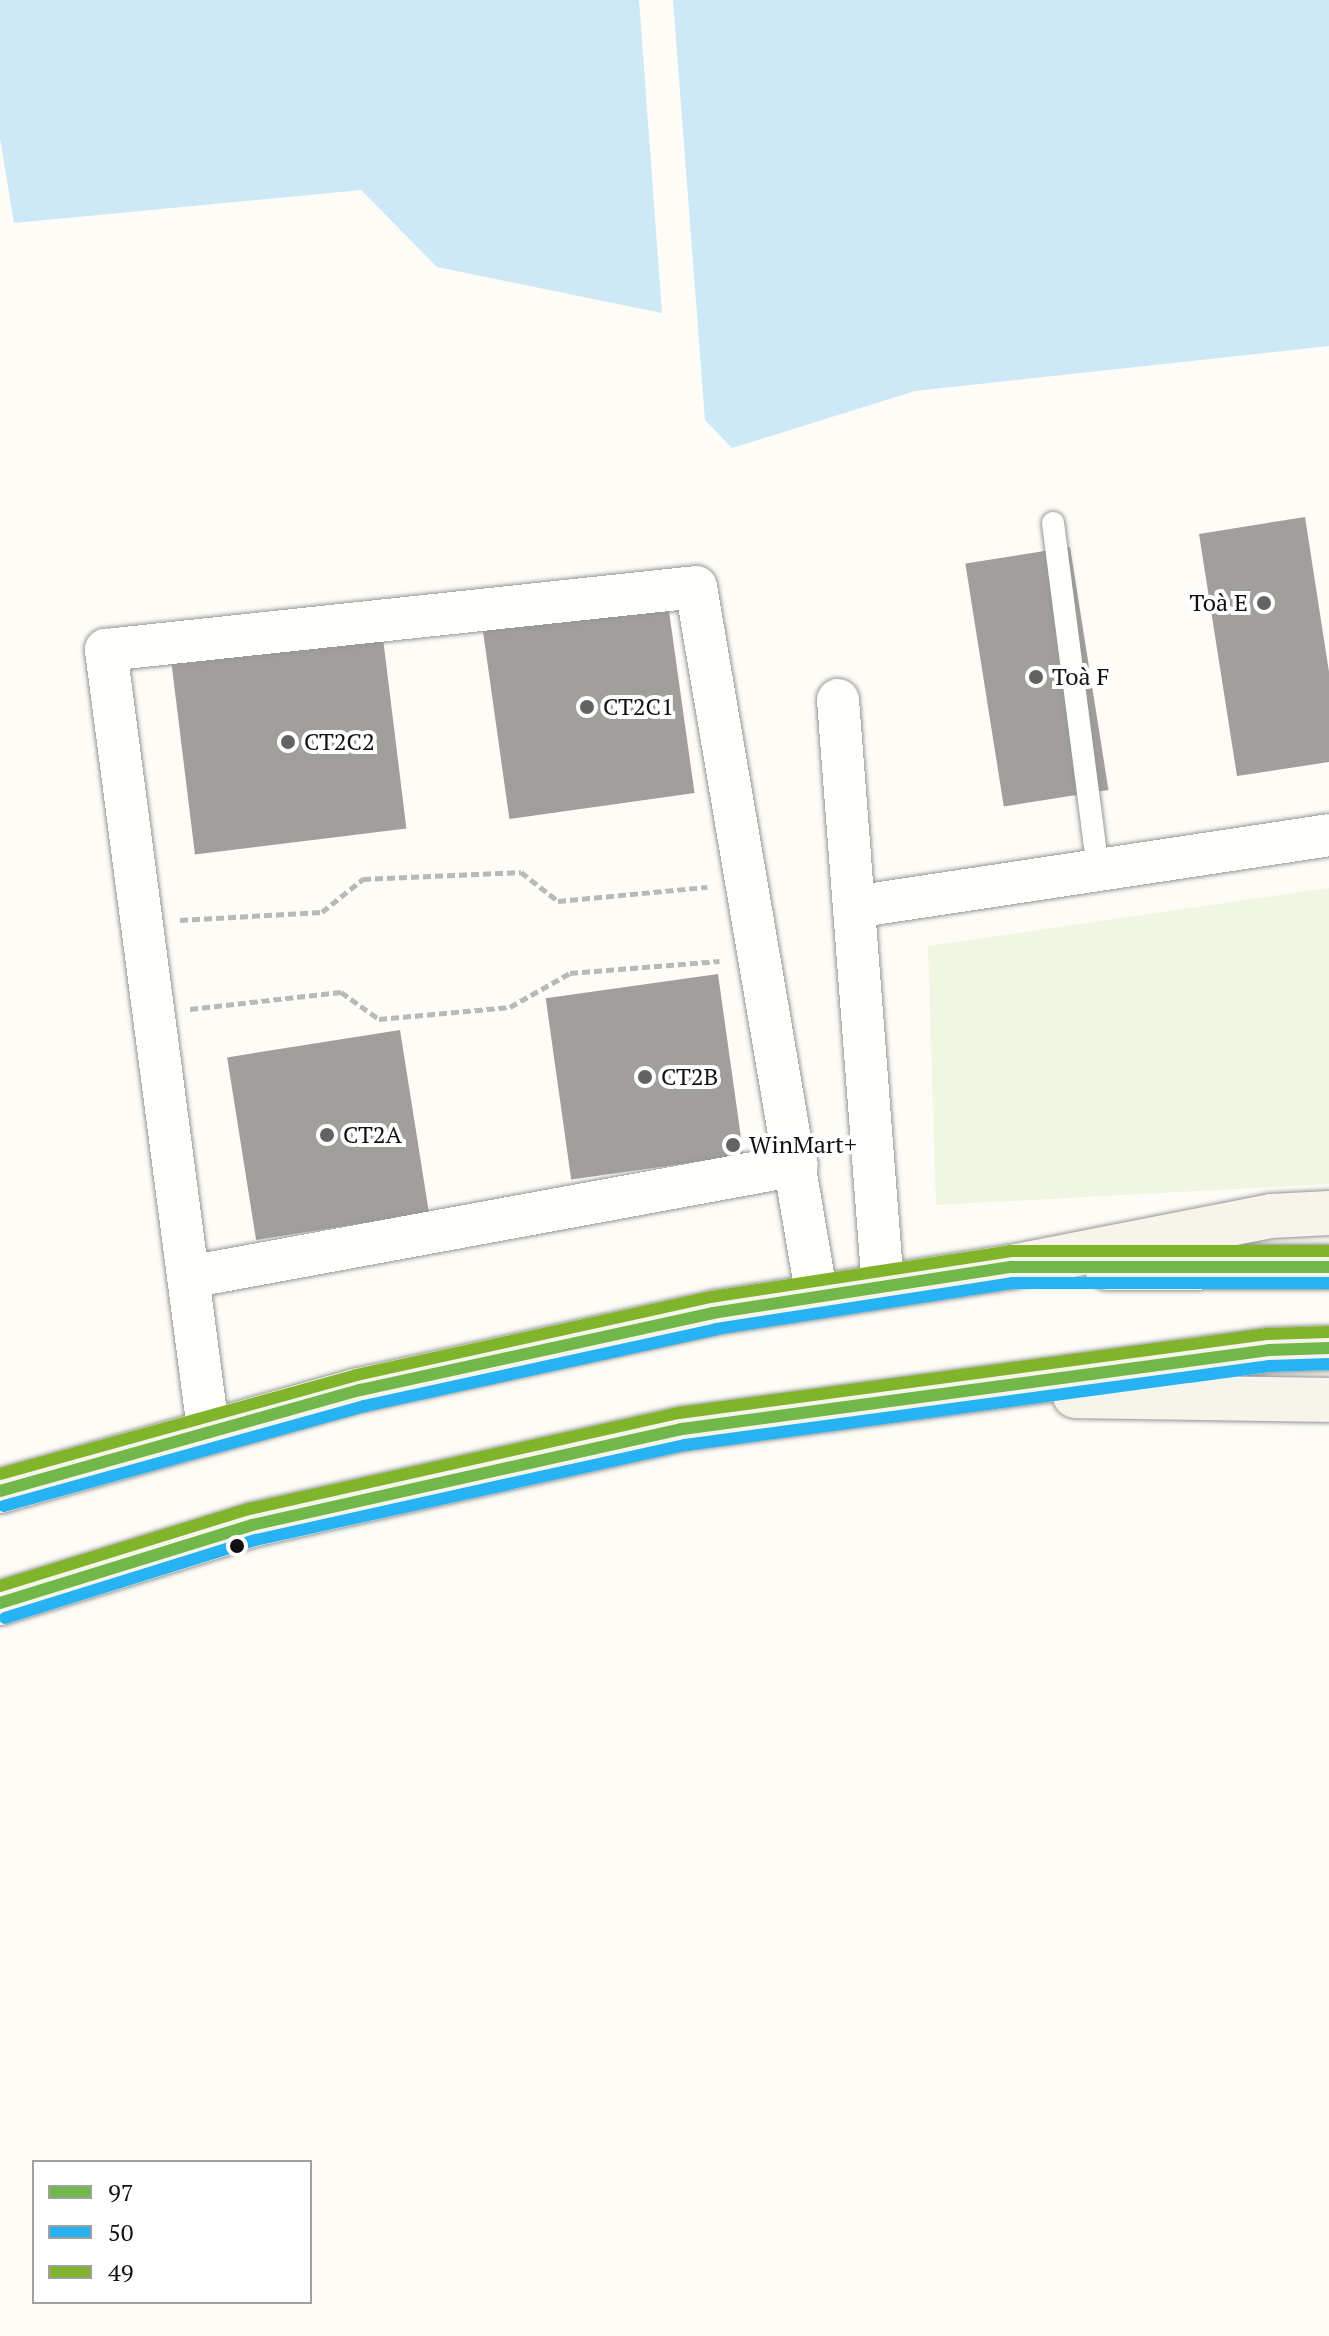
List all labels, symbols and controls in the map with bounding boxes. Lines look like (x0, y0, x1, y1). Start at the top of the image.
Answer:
place label: Toà E (1189, 589, 1248, 617)
marker: Toà E (1255, 594, 1273, 612)
place label: Toà F (1052, 663, 1110, 691)
marker: Toà F (1027, 668, 1045, 686)
place label: CT2C1 (603, 693, 674, 721)
marker: CT2C1 (578, 698, 596, 716)
place label: CT2C2 (304, 728, 375, 756)
marker: CT2C2 (279, 733, 297, 751)
place label: CT2B (661, 1063, 718, 1091)
marker: CT2B (636, 1068, 654, 1086)
place label: CT2A (343, 1121, 402, 1149)
marker: CT2A (318, 1126, 336, 1144)
place label: WinMart+ (749, 1131, 857, 1159)
marker: WinMart+ (724, 1136, 742, 1154)
unlabelled marker (229, 1538, 245, 1554)
legend (32, 2160, 312, 2304)
text: 97 (108, 2176, 134, 2208)
text: 50 (108, 2216, 134, 2248)
text: 49 (108, 2256, 134, 2288)

